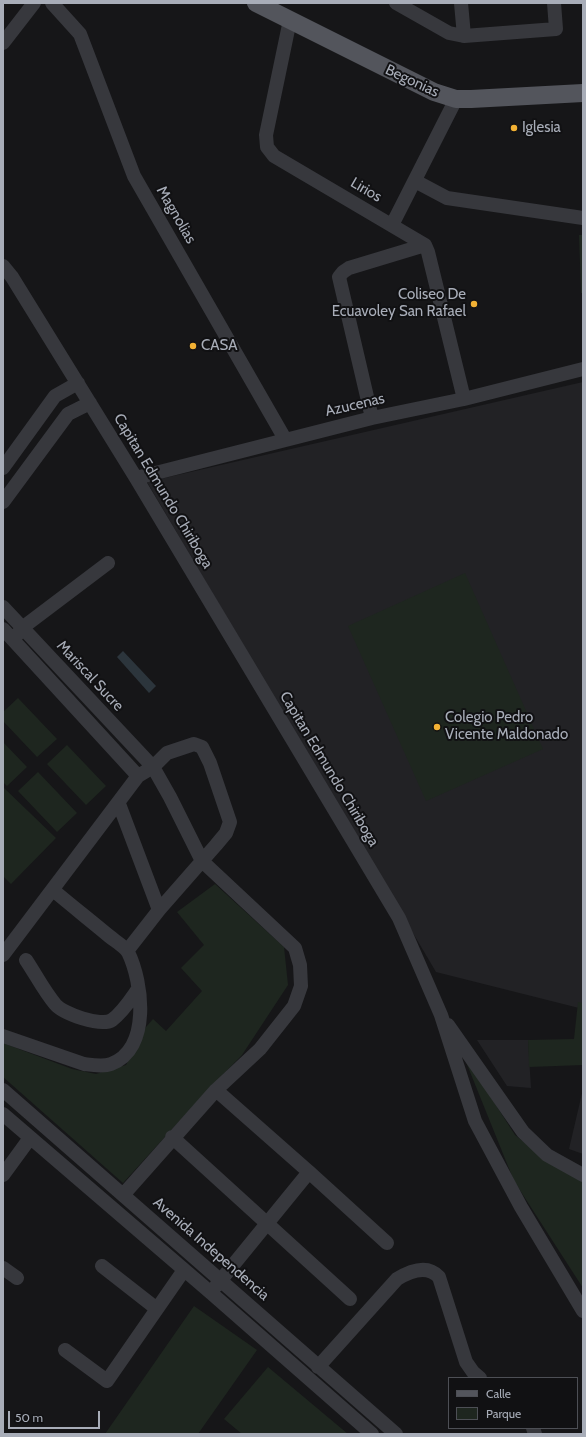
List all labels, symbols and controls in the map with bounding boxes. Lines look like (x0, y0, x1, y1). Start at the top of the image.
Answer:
street label: Begonias (382, 61, 442, 101)
place label: Iglesia (522, 119, 561, 137)
marker: Iglesia (509, 123, 519, 133)
street label: Lirios (347, 174, 385, 206)
street label: Magnolias (152, 183, 200, 247)
place label: Coliseo De Ecuavoley San Rafael (332, 286, 466, 321)
marker: Coliseo De Ecuavoley San Rafael (469, 299, 479, 309)
place label: CASA (201, 337, 237, 355)
marker: CASA (188, 341, 198, 351)
street label: Azucenas (324, 389, 386, 421)
street label: Capitan Edmundo Chiriboga (110, 410, 216, 572)
street label: Mariscal Sucre (53, 637, 127, 715)
street label: Capitan Edmundo Chiriboga (276, 688, 382, 850)
place label: Colegio Pedro Vicente Maldonado (445, 709, 568, 744)
marker: Colegio Pedro Vicente Maldonado (432, 722, 442, 732)
street label: Avenida Independencia (149, 1194, 273, 1304)
legend (448, 1377, 578, 1429)
text: Calle (486, 1386, 511, 1401)
scale bar (10, 1403, 102, 1429)
text: Parque (486, 1406, 521, 1421)
text: 50 m (15, 1410, 43, 1425)

